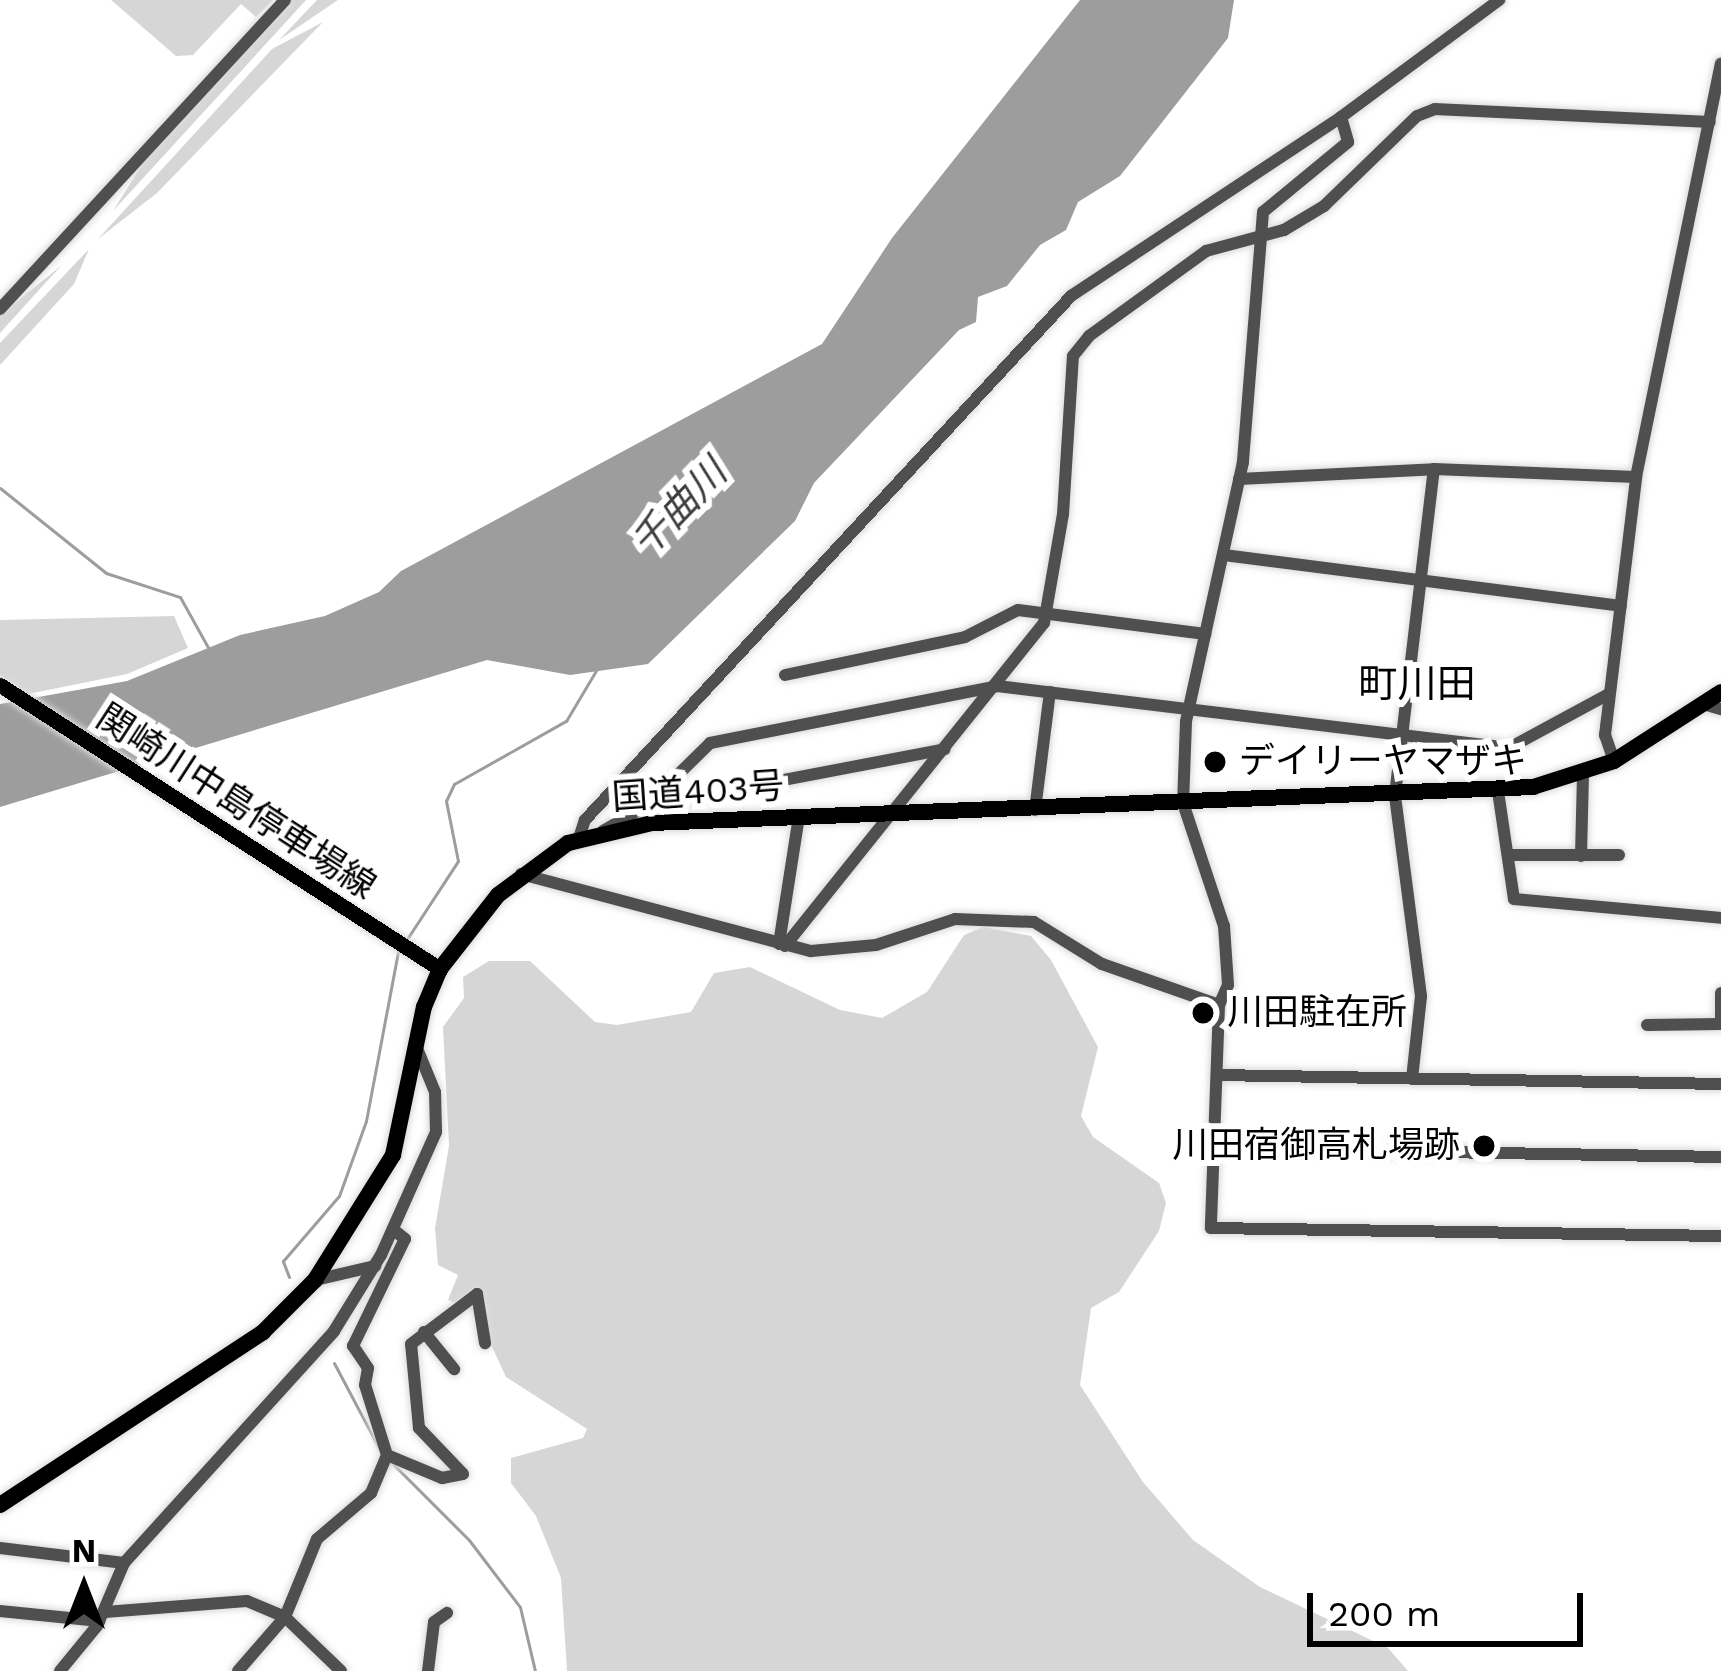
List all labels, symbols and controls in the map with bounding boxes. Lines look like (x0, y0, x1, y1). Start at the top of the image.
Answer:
water label: 千曲川 (622, 450, 736, 566)
district label: 町川田 (1359, 661, 1475, 707)
street label: 関崎川中島停車場線 (88, 696, 384, 908)
place label: デイリーヤマザキ (1239, 740, 1527, 784)
marker: デイリーヤマザキ (1202, 749, 1228, 775)
street label: 国道403号 (610, 764, 786, 820)
place label: 川田駐在所 (1227, 991, 1407, 1035)
marker: 川田駐在所 (1190, 1000, 1216, 1026)
place label: 川田宿御高札場跡 (1172, 1124, 1460, 1168)
marker: 川田宿御高札場跡 (1471, 1133, 1497, 1159)
north arrow (24, 1527, 144, 1647)
text: N (72, 1531, 96, 1570)
scale bar (1313, 1569, 1589, 1643)
text: 200 m (1328, 1593, 1440, 1635)

